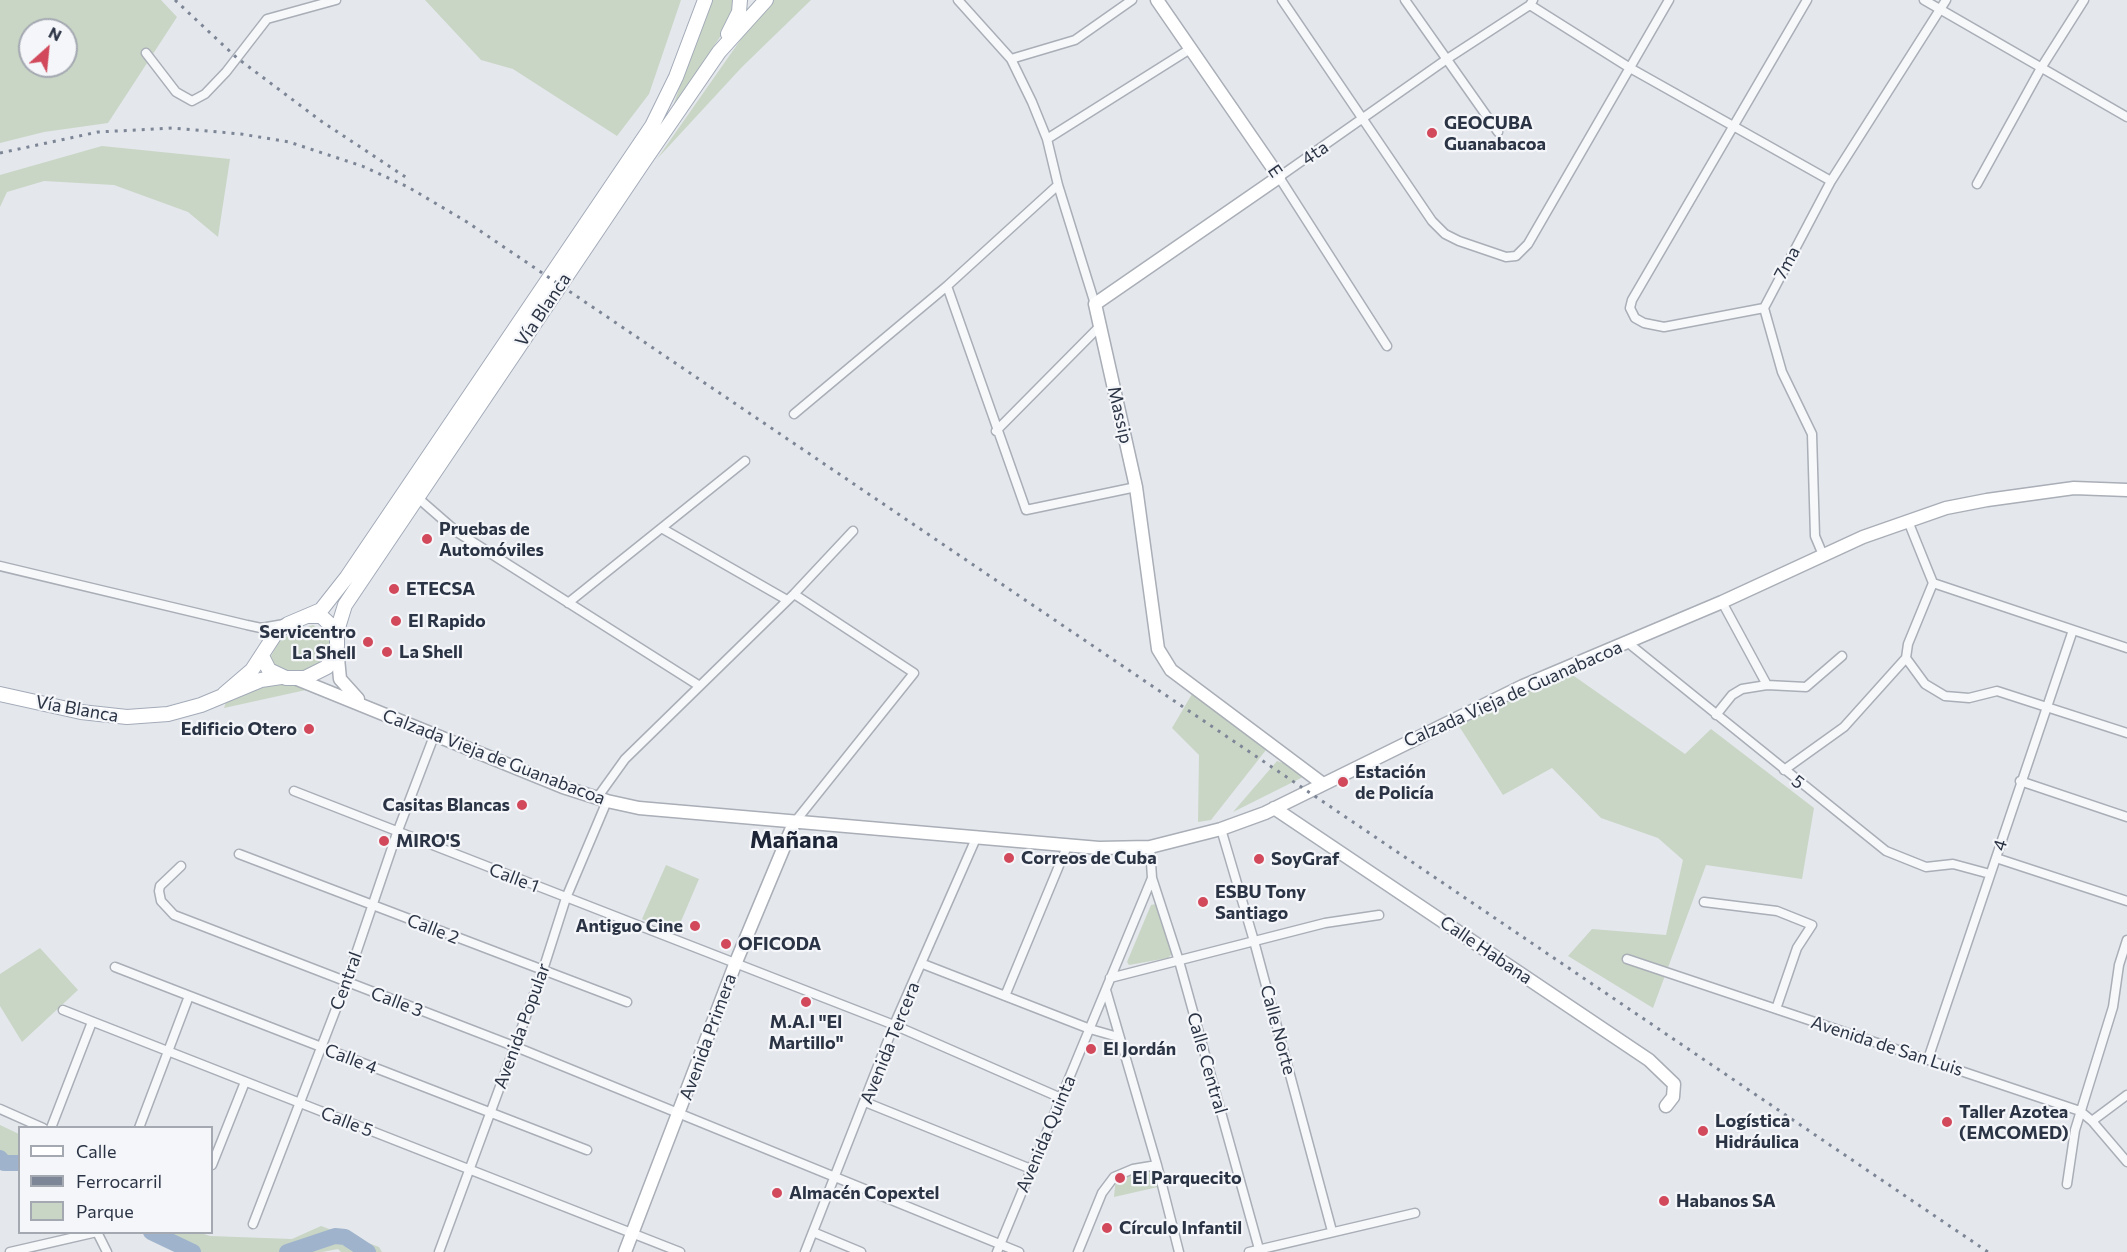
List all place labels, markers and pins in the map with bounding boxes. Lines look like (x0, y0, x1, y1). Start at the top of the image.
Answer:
place label: GEOCUBA Guanabacoa (1444, 112, 1546, 154)
marker: GEOCUBA Guanabacoa (1425, 126, 1439, 140)
place label: Pruebas de Automóviles (439, 518, 544, 560)
marker: Pruebas de Automóviles (420, 532, 434, 546)
place label: ETECSA (406, 578, 475, 600)
marker: ETECSA (387, 582, 401, 596)
place label: El Rapido (408, 610, 486, 632)
marker: El Rapido (389, 614, 403, 628)
place label: Servicentro La Shell (259, 621, 356, 664)
marker: Servicentro La Shell (361, 635, 375, 649)
place label: La Shell (399, 641, 463, 663)
marker: La Shell (380, 645, 394, 659)
place label: Edificio Otero (181, 718, 297, 740)
marker: Edificio Otero (302, 722, 316, 736)
place label: Estación de Policía (1355, 761, 1434, 804)
marker: Estación de Policía (1336, 775, 1350, 789)
place label: Casitas Blancas (383, 794, 510, 816)
marker: Casitas Blancas (515, 798, 529, 812)
place label: MIRO'S (396, 830, 461, 852)
marker: MIRO'S (377, 834, 391, 848)
place label: Correos de Cuba (1021, 847, 1157, 869)
place label: SoyGraf (1271, 848, 1339, 870)
marker: Correos de Cuba (1002, 851, 1016, 865)
marker: SoyGraf (1252, 852, 1266, 866)
place label: ESBU Tony Santiago (1215, 881, 1306, 924)
marker: ESBU Tony Santiago (1196, 895, 1210, 909)
place label: Antiguo Cine (575, 915, 683, 937)
marker: Antiguo Cine (688, 919, 702, 933)
place label: OFICODA (738, 933, 821, 955)
marker: OFICODA (719, 937, 733, 951)
marker: M.A.I "El Martillo" (799, 995, 813, 1009)
place label: M.A.I "El Martillo" (768, 1011, 844, 1054)
place label: El Jordán (1103, 1038, 1176, 1060)
marker: El Jordán (1084, 1042, 1098, 1056)
place label: Taller Azotea (EMCOMED) (1959, 1101, 2069, 1144)
place label: Logística Hidráulica (1715, 1110, 1799, 1152)
marker: Taller Azotea (EMCOMED) (1940, 1115, 1954, 1129)
marker: Logística Hidráulica (1696, 1124, 1710, 1138)
place label: El Parquecito (1132, 1167, 1242, 1189)
marker: El Parquecito (1113, 1171, 1127, 1185)
place label: Almacén Copextel (789, 1182, 939, 1204)
marker: Almacén Copextel (770, 1186, 784, 1200)
place label: Habanos SA (1676, 1190, 1776, 1212)
marker: Habanos SA (1657, 1194, 1671, 1208)
place label: Círculo Infantil (1119, 1217, 1242, 1239)
marker: Círculo Infantil (1100, 1221, 1114, 1235)

